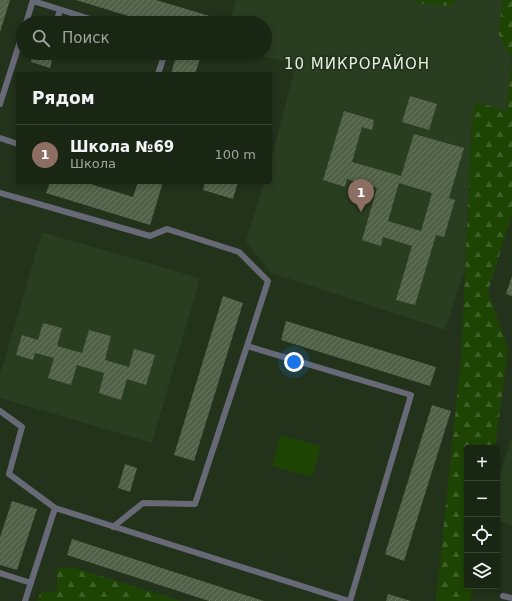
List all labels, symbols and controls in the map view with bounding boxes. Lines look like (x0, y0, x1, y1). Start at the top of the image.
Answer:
search box (16, 16, 272, 60)
icon: search (30, 27, 52, 49)
text: Поиск (62, 29, 110, 47)
district label: 10 МИКРОРАЙОН (284, 54, 430, 73)
text: Рядом (32, 88, 95, 108)
text: Школа №69 (70, 138, 174, 156)
text: 1 (40, 147, 50, 162)
text: 100 m (214, 147, 256, 162)
text: Школа (70, 156, 116, 171)
pin: 1 (348, 179, 374, 212)
your location (284, 352, 304, 372)
map controls (464, 445, 500, 589)
button: + (464, 445, 500, 481)
button: − (464, 481, 500, 517)
button: locate (464, 517, 500, 553)
button: layers (464, 553, 500, 589)

